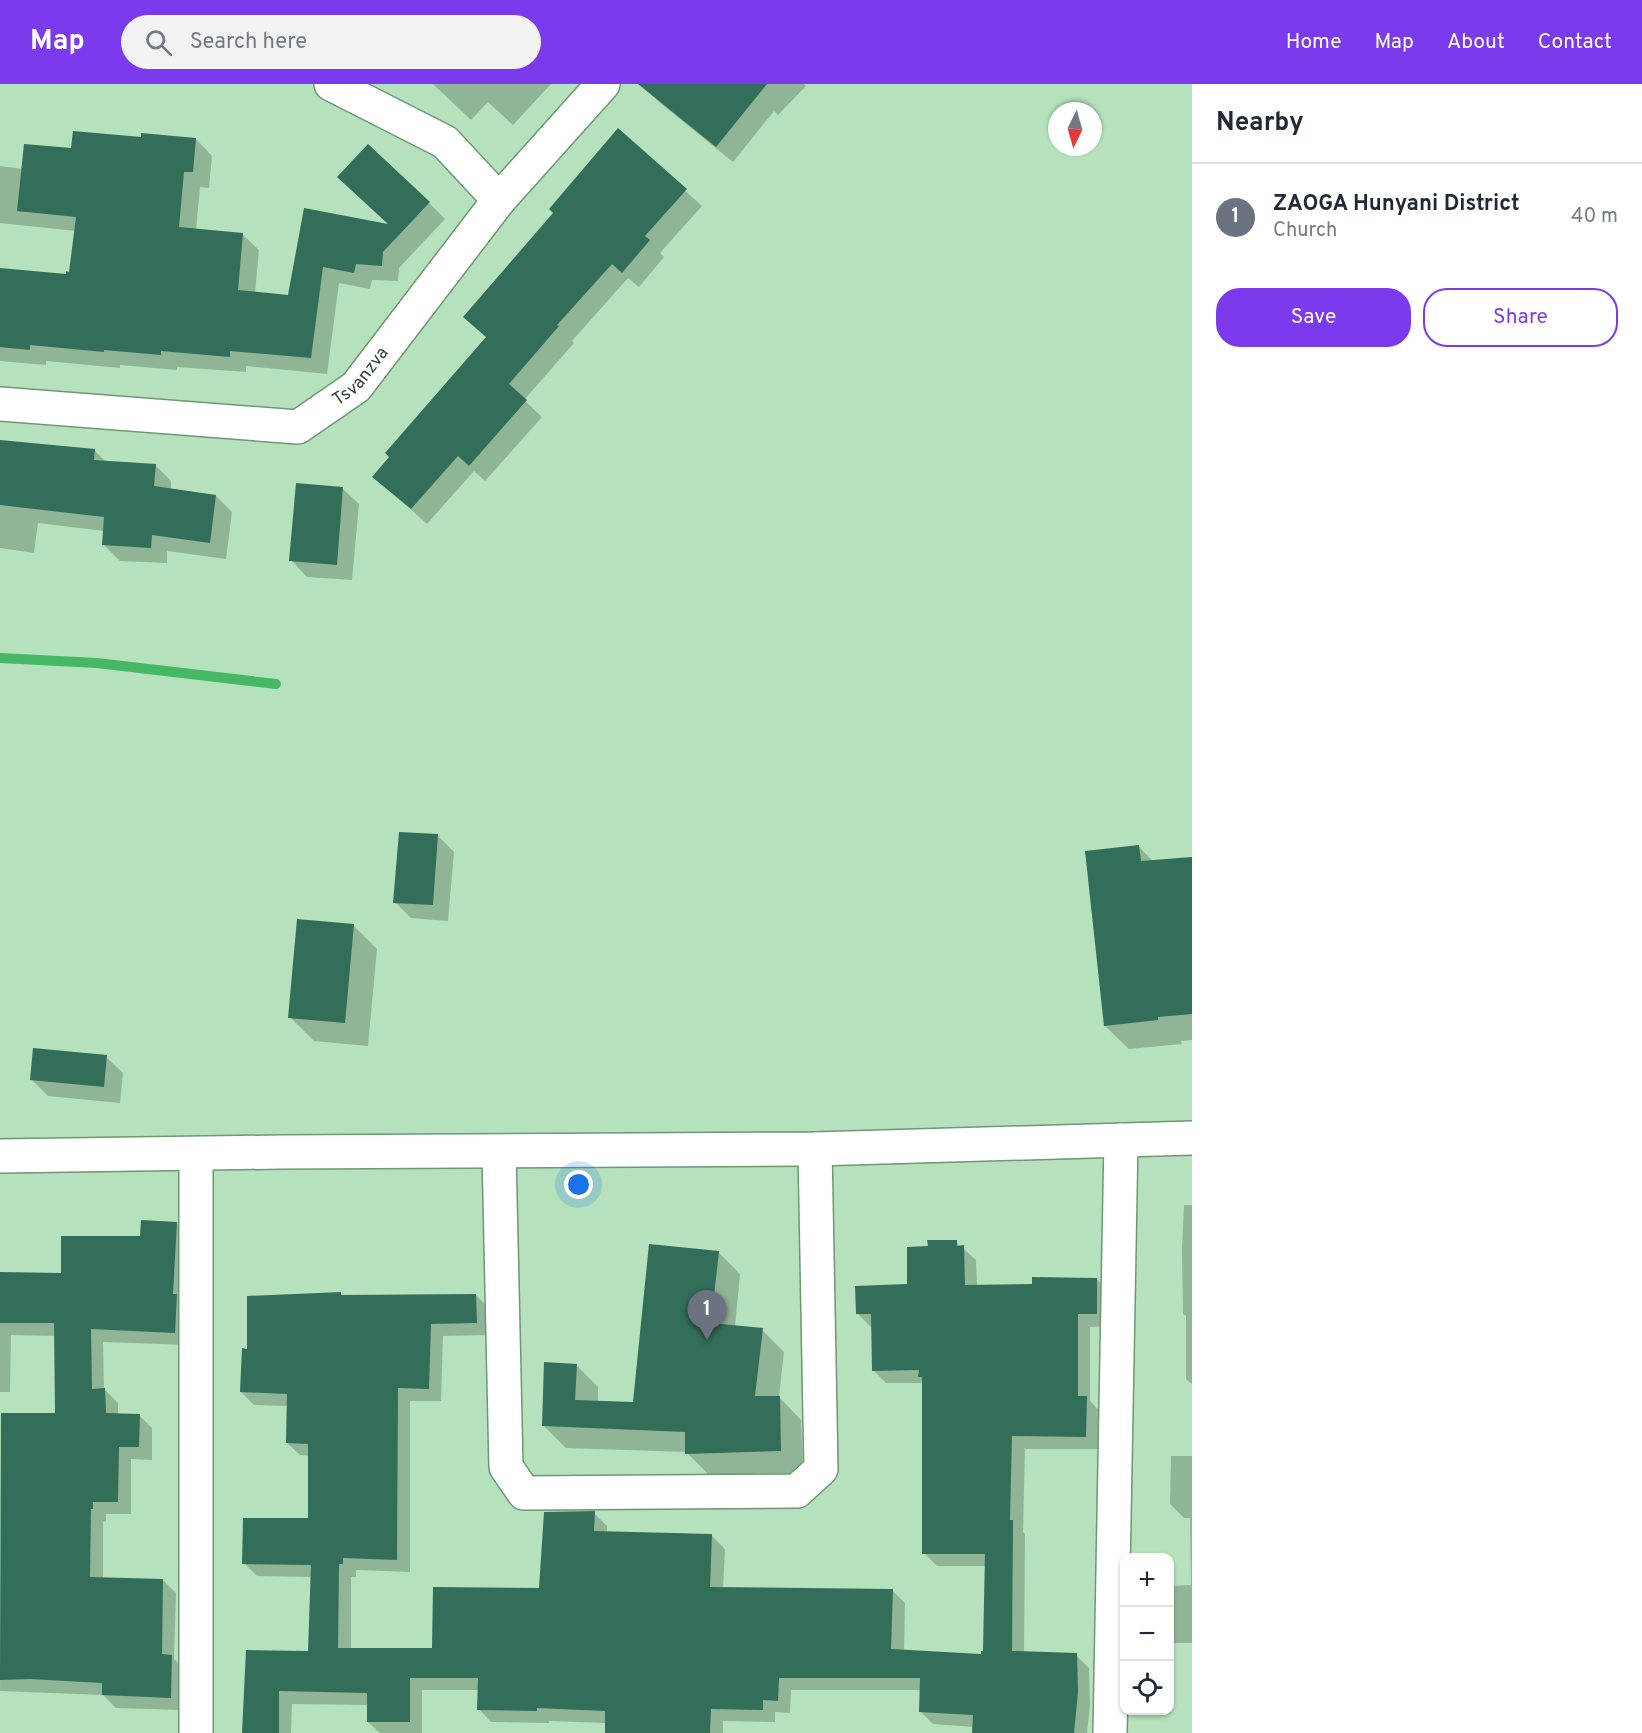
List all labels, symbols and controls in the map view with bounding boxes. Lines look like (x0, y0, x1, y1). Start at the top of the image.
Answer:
search box (121, 15, 541, 69)
text: Map (30, 24, 85, 60)
icon: search (142, 26, 175, 59)
text: Search here (190, 29, 307, 56)
text: Home (1286, 29, 1342, 56)
text: Map (1375, 29, 1414, 56)
text: About (1447, 29, 1505, 56)
text: Contact (1538, 29, 1612, 56)
north arrow (1048, 102, 1102, 156)
text: Nearby (1216, 107, 1304, 140)
text: ZAOGA Hunyani District (1273, 191, 1520, 218)
text: 1 (1232, 204, 1240, 230)
text: 40 m (1571, 204, 1618, 230)
text: Church (1273, 218, 1337, 244)
button: Save (1216, 288, 1411, 347)
button: Share (1423, 288, 1618, 347)
street label: Tsvanzva (328, 342, 394, 411)
your location (564, 1170, 593, 1199)
pin: 1 (688, 1290, 726, 1340)
map controls (1120, 1553, 1174, 1715)
button: + (1120, 1553, 1174, 1607)
button: − (1120, 1607, 1174, 1661)
button: locate (1120, 1661, 1174, 1715)

